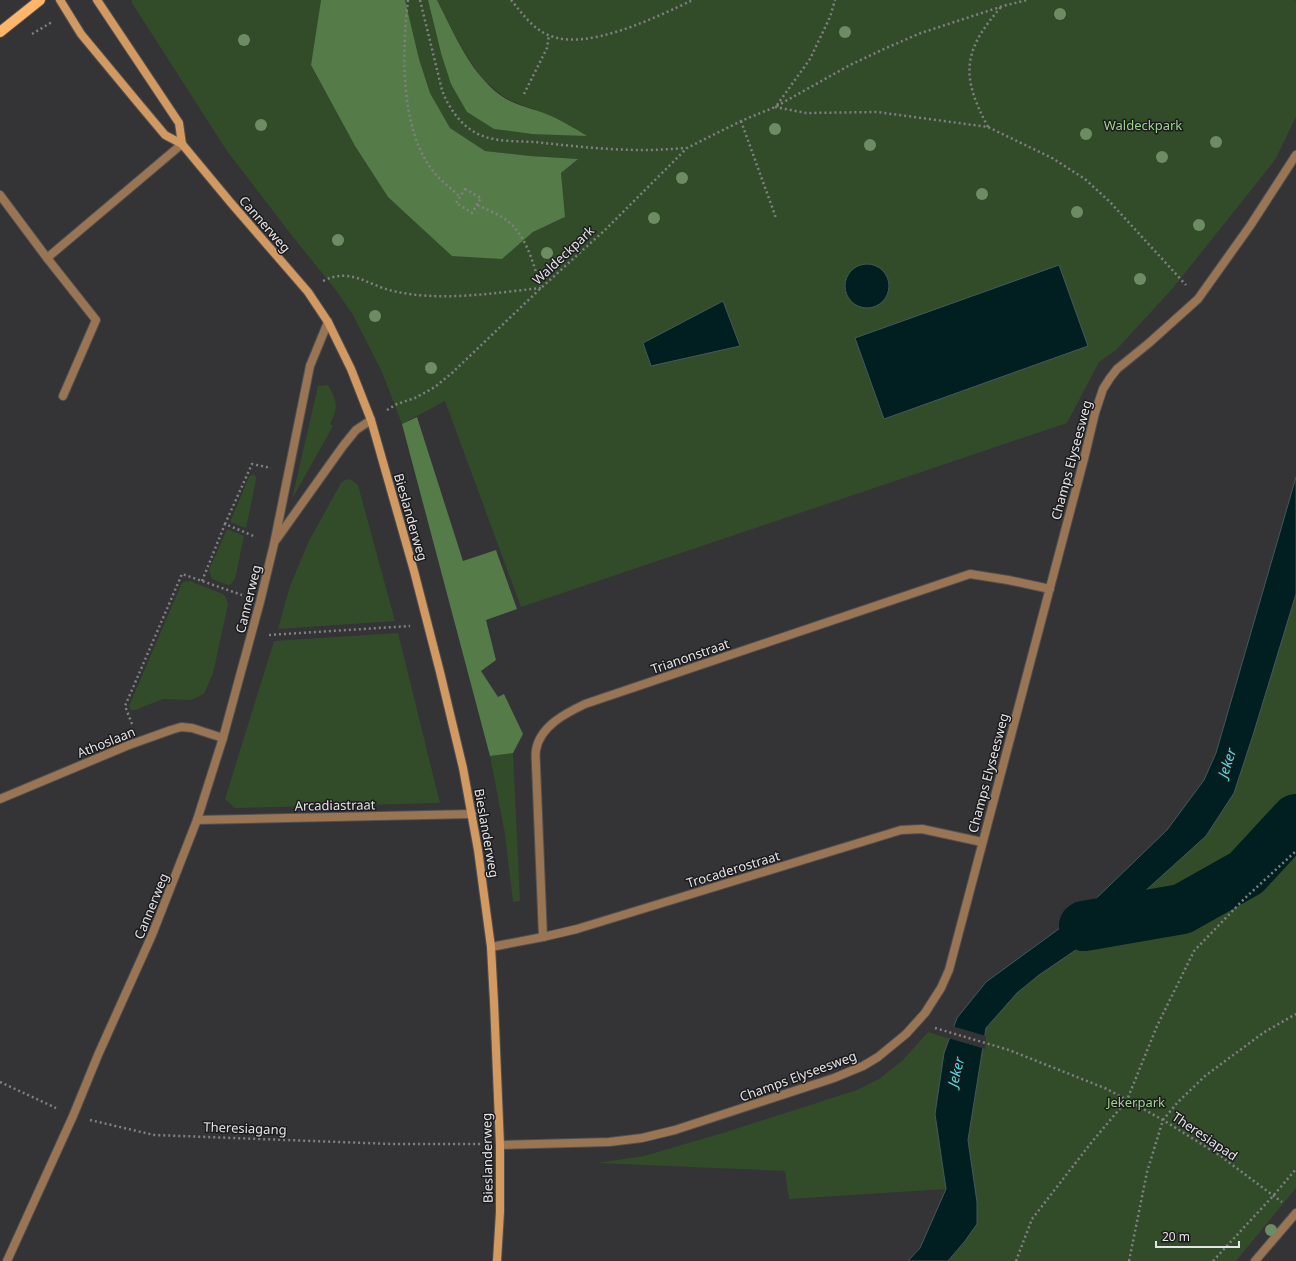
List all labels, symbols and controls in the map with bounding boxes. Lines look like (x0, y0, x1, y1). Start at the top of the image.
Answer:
park label: Waldeckpark (1104, 116, 1182, 134)
street label: Cannerweg (235, 192, 295, 256)
street label: Waldeckpark (528, 222, 598, 288)
street label: Champs Elyseesweg (1046, 398, 1096, 522)
street label: Bieslanderweg (390, 471, 432, 563)
street label: Cannerweg (231, 563, 265, 635)
street label: Trianonstraat (648, 634, 732, 678)
street label: Champs Elyseesweg (963, 711, 1013, 835)
street label: Athoslaan (74, 722, 138, 762)
water label: Jeker (1212, 745, 1240, 783)
street label: Bieslanderweg (470, 787, 504, 879)
street label: Arcadiastraat (294, 795, 376, 815)
street label: Trocaderostraat (684, 846, 782, 892)
street label: Cannerweg (130, 870, 172, 942)
street label: Champs Elyseesweg (737, 1046, 859, 1106)
water label: Jeker (942, 1055, 968, 1092)
park label: Jekerpark (1105, 1093, 1165, 1111)
street label: Theresiapad (1169, 1108, 1241, 1164)
street label: Bieslanderweg (477, 1113, 497, 1203)
street label: Theresiagang (203, 1118, 287, 1138)
scale bar (1156, 1223, 1239, 1249)
text: 20 m (1162, 1228, 1190, 1245)

